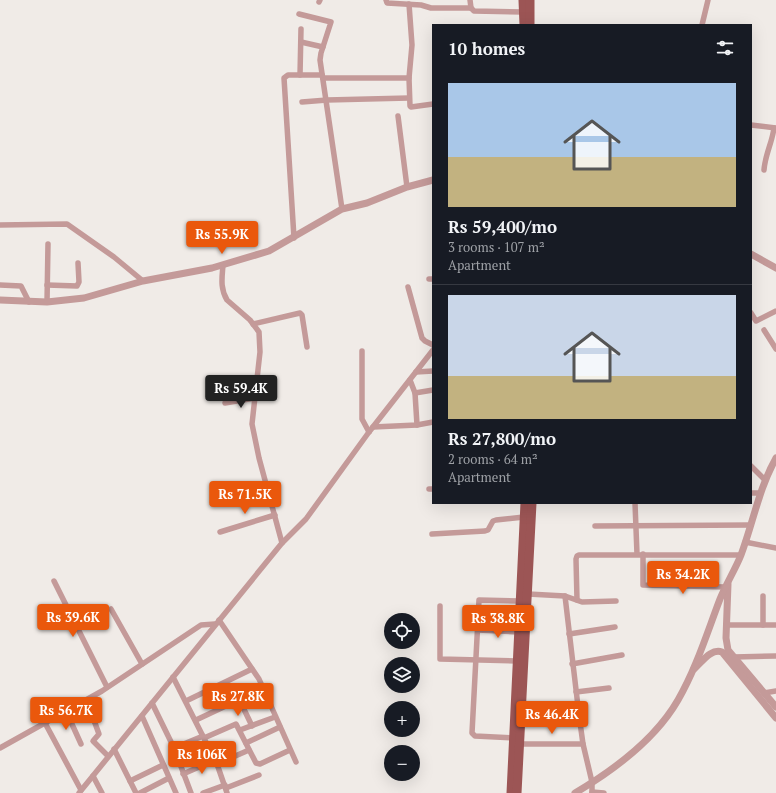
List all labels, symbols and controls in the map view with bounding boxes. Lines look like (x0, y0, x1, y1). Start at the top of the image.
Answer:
text: 10 homes (448, 37, 525, 60)
icon: filters (714, 37, 736, 59)
icon: home (556, 109, 628, 181)
text: Rs 59,400/mo (448, 215, 557, 238)
pin: Rs 55.9K (181, 221, 263, 255)
text: Rs 55.9K (195, 225, 249, 243)
text: 3 rooms · 107 m² (448, 238, 545, 256)
text: Apartment (448, 256, 511, 274)
icon: home (556, 321, 628, 393)
pin: Rs 59.4K (200, 375, 282, 409)
text: Rs 59.4K (214, 379, 268, 397)
text: Rs 27,800/mo (448, 427, 556, 450)
text: 2 rooms · 64 m² (448, 450, 538, 468)
text: Apartment (448, 468, 511, 486)
pin: Rs 71.5K (204, 481, 286, 515)
text: Rs 71.5K (218, 485, 272, 503)
pin: Rs 34.2K (642, 561, 724, 595)
text: Rs 34.2K (656, 565, 710, 583)
pin: Rs 39.6K (32, 604, 114, 638)
pin: Rs 38.8K (457, 605, 539, 639)
text: Rs 39.6K (46, 608, 100, 626)
text: Rs 38.8K (471, 609, 525, 627)
map controls (384, 613, 420, 781)
button: locate (384, 613, 420, 649)
button: layers (384, 657, 420, 693)
pin: Rs 27.8K (197, 683, 279, 717)
text: Rs 27.8K (212, 687, 264, 705)
pin: Rs 56.7K (25, 697, 107, 731)
text: Rs 56.7K (39, 701, 93, 719)
button: + (384, 701, 420, 737)
pin: Rs 46.4K (511, 701, 593, 735)
text: Rs 46.4K (525, 705, 579, 723)
pin: Rs 106K (165, 741, 239, 775)
text: Rs 106K (177, 745, 227, 763)
button: − (384, 745, 420, 781)

